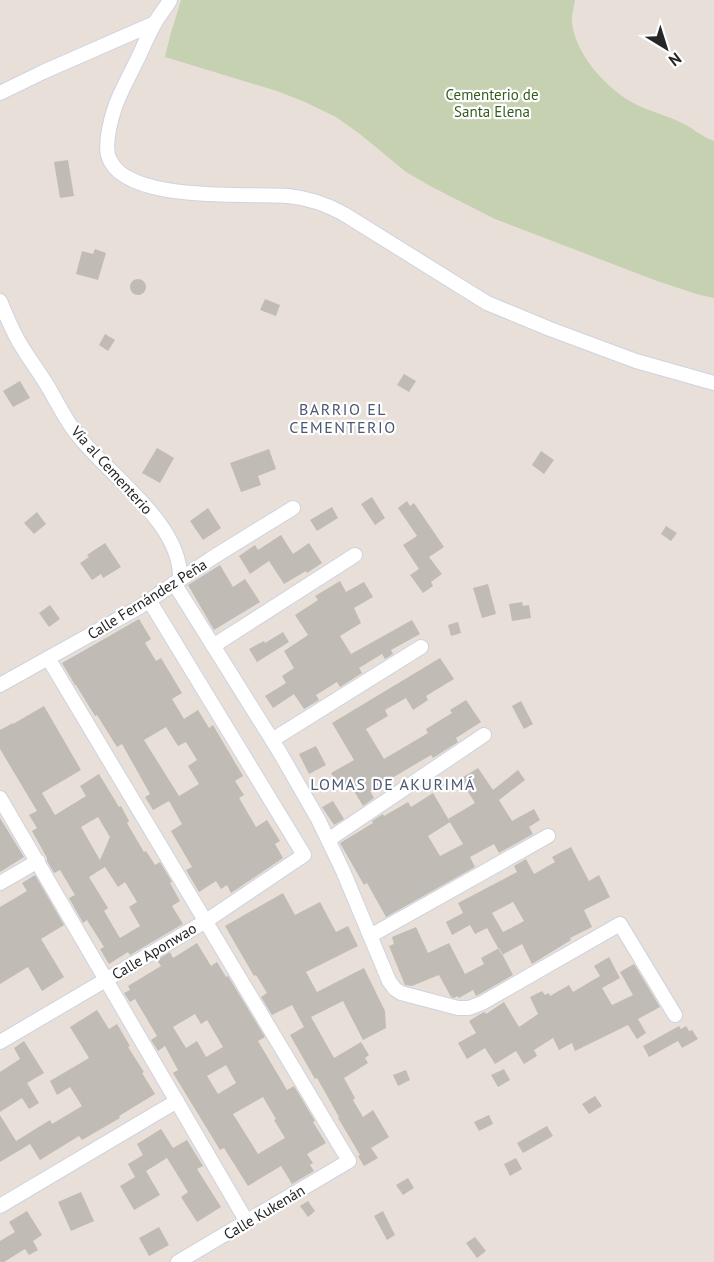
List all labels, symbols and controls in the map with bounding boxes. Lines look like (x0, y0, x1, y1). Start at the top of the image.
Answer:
north arrow (636, 18, 696, 78)
text: N (665, 49, 686, 71)
park label: Cementerio de Santa Elena (445, 85, 539, 121)
district label: BARRIO EL CEMENTERIO (289, 399, 397, 437)
street label: Vía al Cementerio (67, 421, 157, 518)
street label: Calle Fernández Peña (84, 555, 210, 643)
district label: LOMAS DE AKURIMÁ (310, 774, 476, 794)
street label: Calle Aponwao (108, 918, 200, 984)
street label: Calle Kukenán (220, 1180, 308, 1244)

